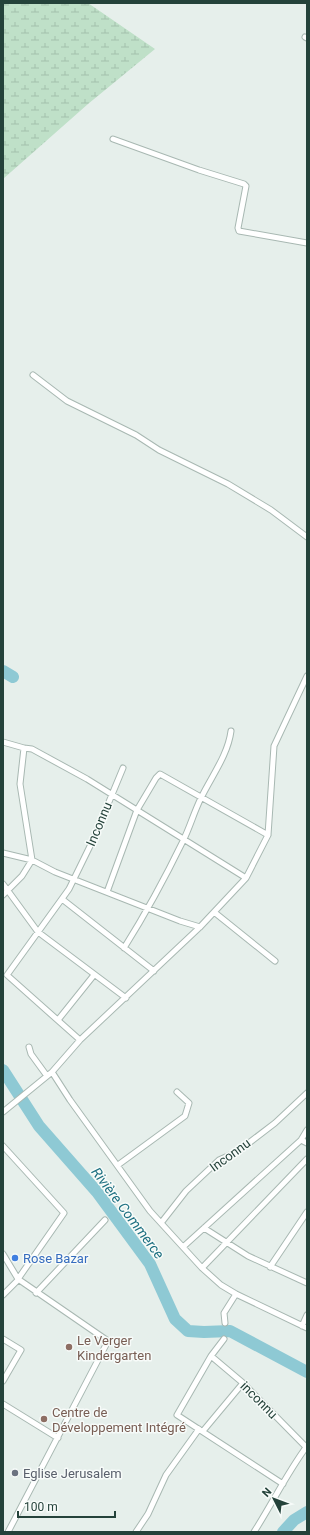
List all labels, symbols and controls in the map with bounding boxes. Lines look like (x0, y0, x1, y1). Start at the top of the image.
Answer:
street label: Inconnu (83, 800, 115, 848)
street label: Inconnu (207, 1135, 253, 1175)
water label: Rivière Commerce (88, 1164, 168, 1262)
place label: Rose Bazar (23, 1251, 89, 1266)
marker: Rose Bazar (10, 1253, 20, 1263)
place label: Le Verger Kindergarten (77, 1333, 151, 1363)
marker: Le Verger Kindergarten (64, 1342, 74, 1352)
street label: inconnu (237, 1378, 281, 1422)
place label: Centre de Développement Intégré (52, 1405, 186, 1435)
marker: Centre de Développement Intégré (39, 1414, 49, 1424)
place label: Eglise Jerusalem (23, 1466, 122, 1481)
marker: Eglise Jerusalem (10, 1468, 20, 1478)
north arrow (254, 1479, 294, 1519)
text: N (260, 1485, 275, 1500)
scale bar (18, 1493, 115, 1519)
text: 100 m (24, 1500, 58, 1514)

